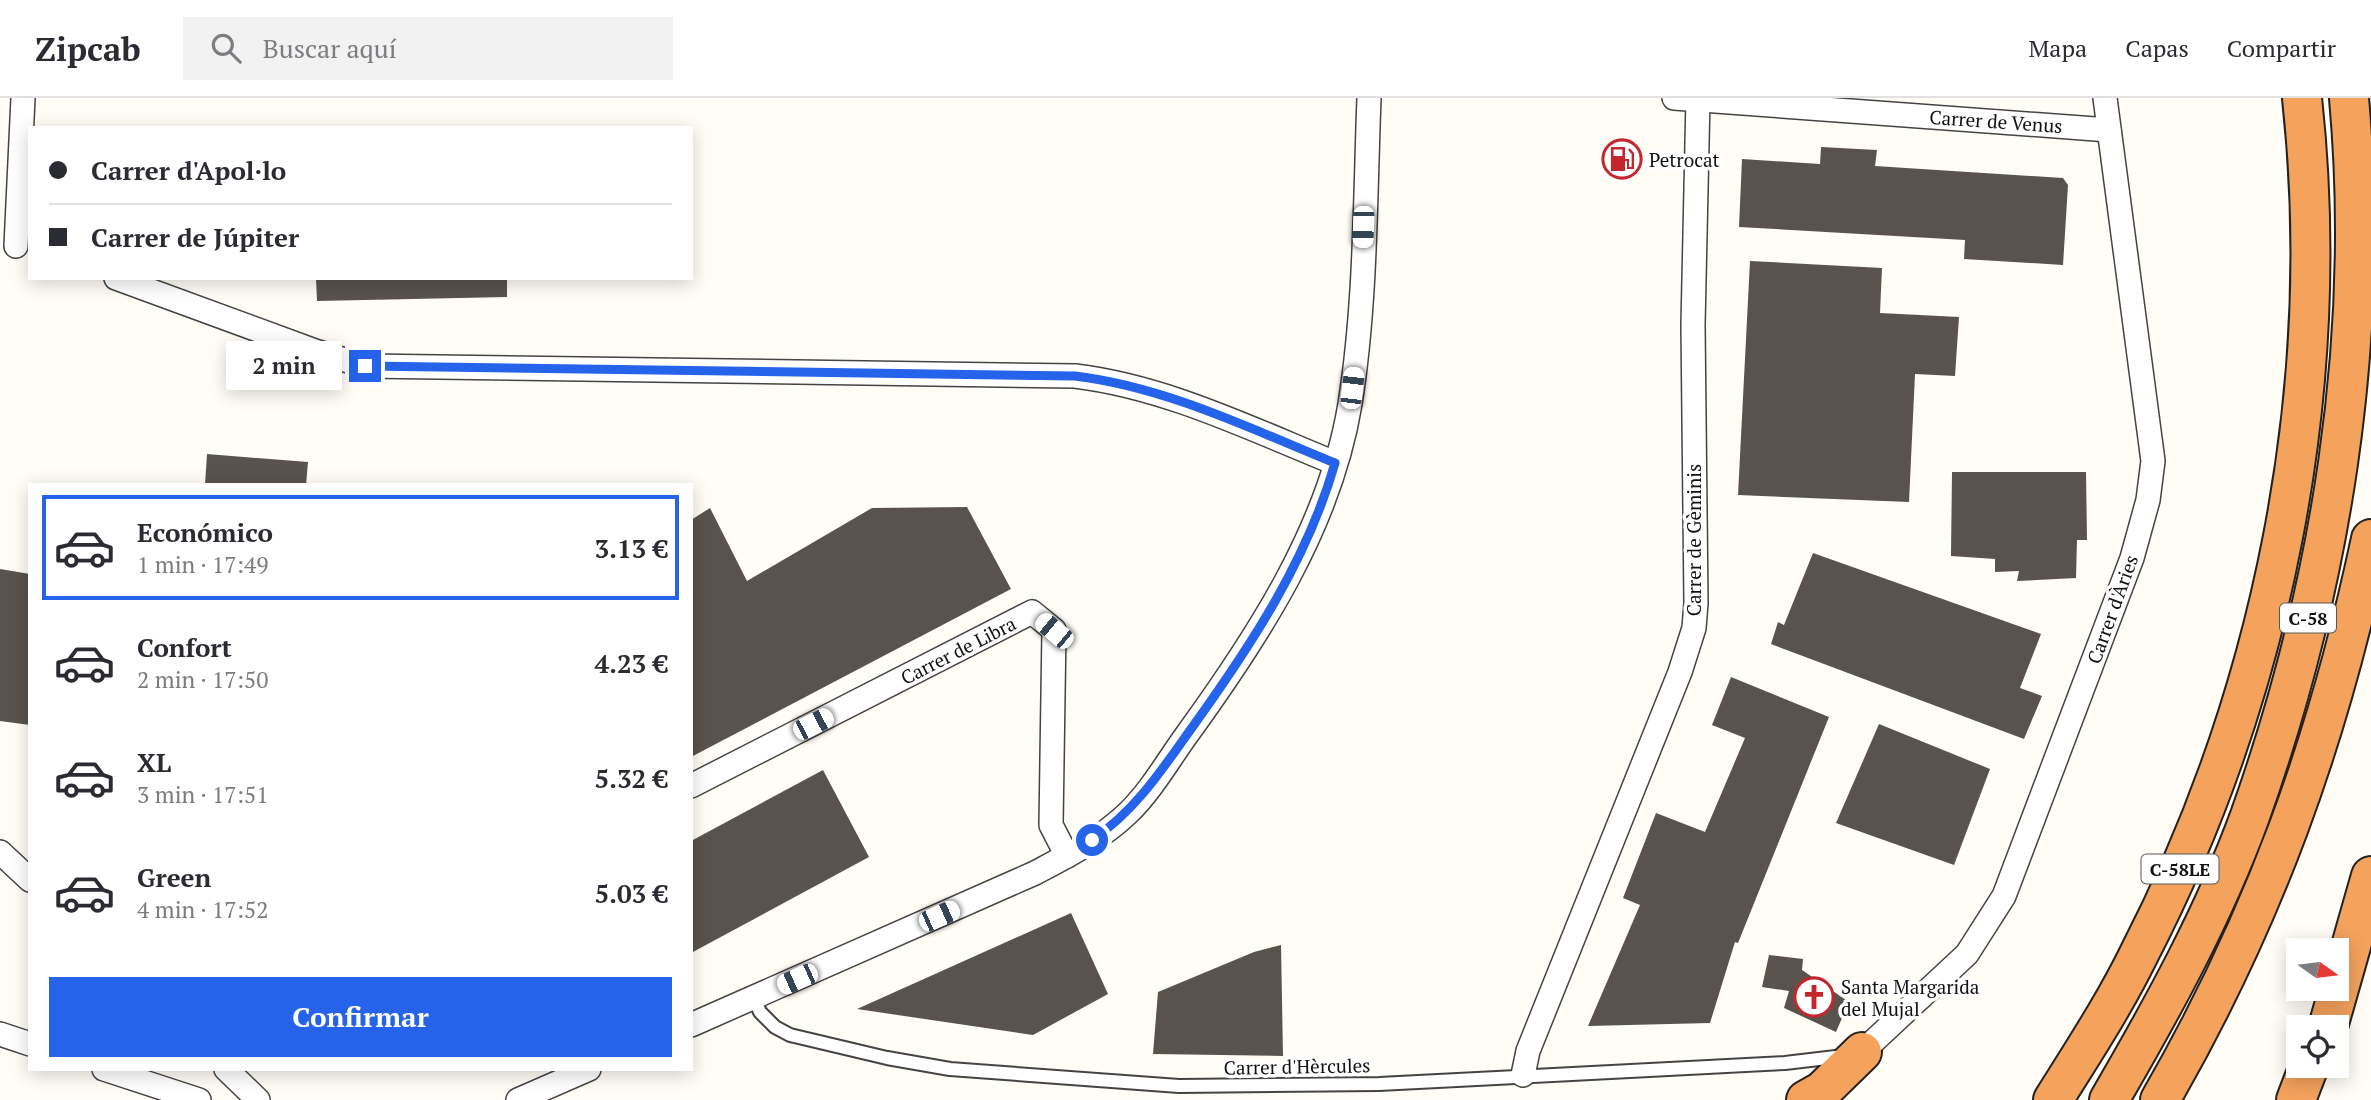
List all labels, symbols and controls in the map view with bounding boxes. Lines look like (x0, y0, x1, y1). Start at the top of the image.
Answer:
search box (183, 17, 673, 80)
text: Zipcab (35, 27, 141, 70)
icon: search (207, 29, 245, 67)
text: Buscar aquí (263, 31, 397, 65)
text: Mapa (2029, 32, 2087, 64)
text: Capas (2125, 32, 2189, 64)
text: Compartir (2227, 32, 2336, 64)
street label: Carrer de Venus (1929, 104, 2063, 138)
fuel station icon: Petrocat (1601, 138, 1643, 180)
place label: Petrocat (1649, 147, 1720, 172)
text: Carrer d'Apol·lo (91, 153, 286, 187)
car (1352, 206, 1375, 248)
text: Carrer de Júpiter (91, 220, 299, 254)
callout: 2 min (225, 342, 340, 390)
text: 2 min (253, 350, 315, 381)
route end (349, 350, 381, 382)
car (1340, 366, 1365, 410)
street label: Carrer de Gèminis (1681, 464, 1706, 616)
text: Económico (137, 515, 273, 549)
icon: car (53, 516, 116, 579)
text: 3.13 € (595, 531, 668, 565)
text: 1 min · 17:49 (137, 549, 269, 580)
street label: Carrer d'Àries (2081, 551, 2143, 667)
road number: C-58 (2280, 604, 2336, 632)
car (1032, 609, 1077, 653)
street label: Carrer de Libra (896, 610, 1020, 690)
text: Confort (137, 630, 232, 664)
icon: car (53, 631, 116, 694)
text: 4.23 € (595, 646, 668, 680)
text: 2 min · 17:50 (137, 664, 269, 695)
car (790, 705, 837, 743)
text: XL (137, 745, 171, 779)
icon: car (53, 746, 116, 809)
text: 5.32 € (595, 761, 668, 795)
text: 3 min · 17:51 (137, 779, 269, 810)
route start (1076, 824, 1108, 856)
road number: C-58LE (2142, 854, 2218, 884)
text: Green (137, 860, 211, 894)
icon: car (53, 861, 116, 924)
text: 5.03 € (595, 876, 668, 910)
text: 4 min · 17:52 (137, 894, 269, 925)
car (916, 898, 963, 934)
north arrow (2286, 938, 2348, 1001)
map controls (2286, 938, 2349, 1078)
car (774, 961, 821, 997)
place label: Santa Margarida del Mujal (1841, 974, 1980, 1021)
church icon: Santa Margarida del Mujal (1793, 976, 1835, 1018)
button: Confirmar (49, 977, 672, 1057)
button: locate (2286, 1015, 2349, 1078)
street label: Carrer d'Hèrcules (1223, 1052, 1371, 1080)

